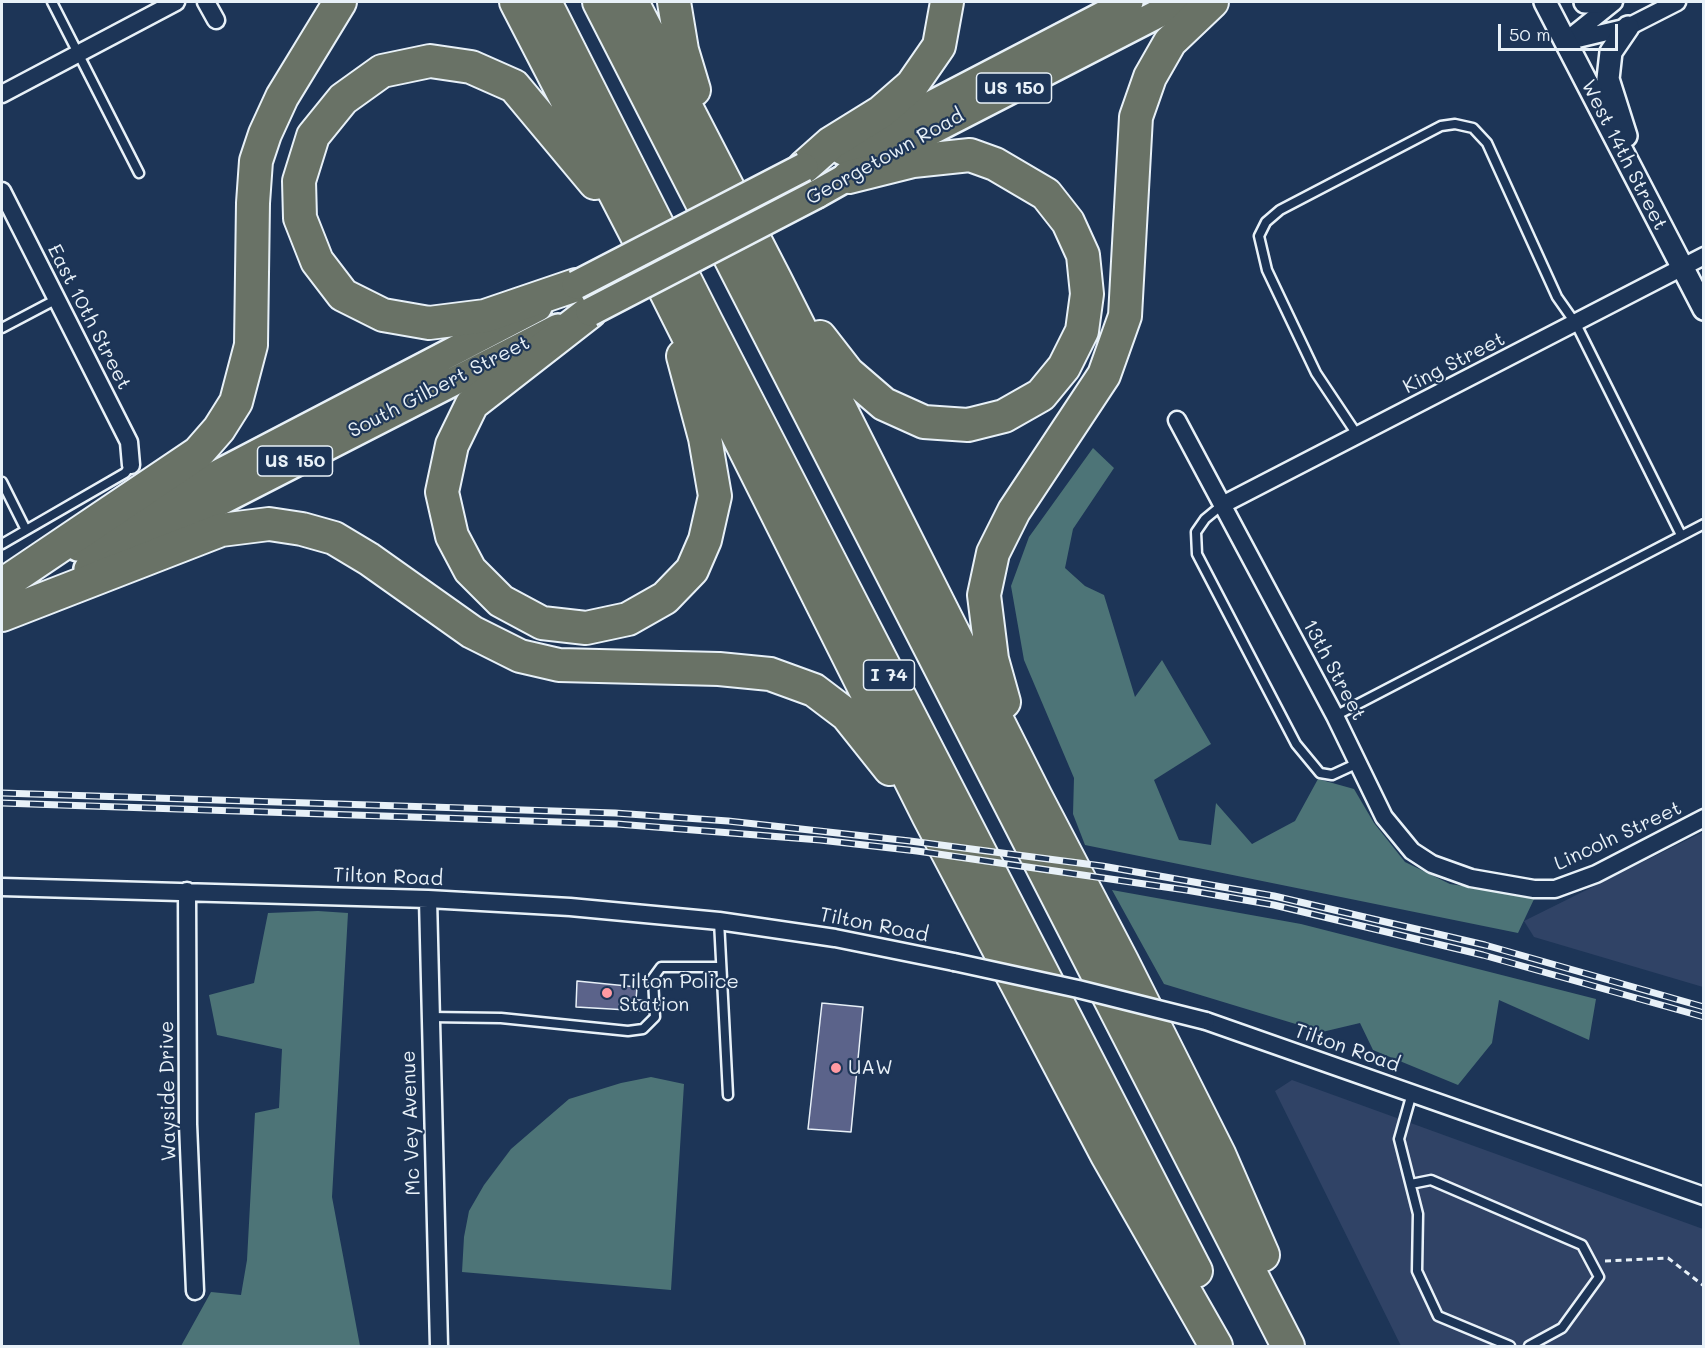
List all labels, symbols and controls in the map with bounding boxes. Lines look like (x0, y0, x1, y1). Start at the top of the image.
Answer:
scale bar (1501, 12, 1621, 50)
text: 50 m (1509, 22, 1551, 46)
road number: US 150 (976, 73, 1052, 103)
street label: West 14th Street (1576, 76, 1672, 234)
street label: Georgetown Road (802, 104, 968, 210)
street label: East 10th Street (42, 240, 136, 394)
street label: King Street (1399, 327, 1509, 399)
street label: South Gilbert Street (344, 331, 534, 443)
road number: US 150 (258, 446, 332, 476)
street label: 13th Street (1297, 615, 1371, 725)
road number: I 74 (864, 660, 914, 690)
street label: Lincoln Street (1551, 796, 1685, 876)
street label: Tilton Road (332, 863, 444, 891)
street label: Tilton Road (818, 903, 930, 947)
place label: Tilton Police Station (619, 970, 739, 1017)
marker: Tilton Police Station (600, 986, 614, 1000)
street label: Tilton Road (1291, 1019, 1403, 1077)
street label: Wayside Drive (155, 1020, 181, 1162)
street label: Mc Vey Avenue (396, 1050, 426, 1196)
place label: UAW (848, 1056, 893, 1080)
marker: UAW (829, 1061, 843, 1075)

